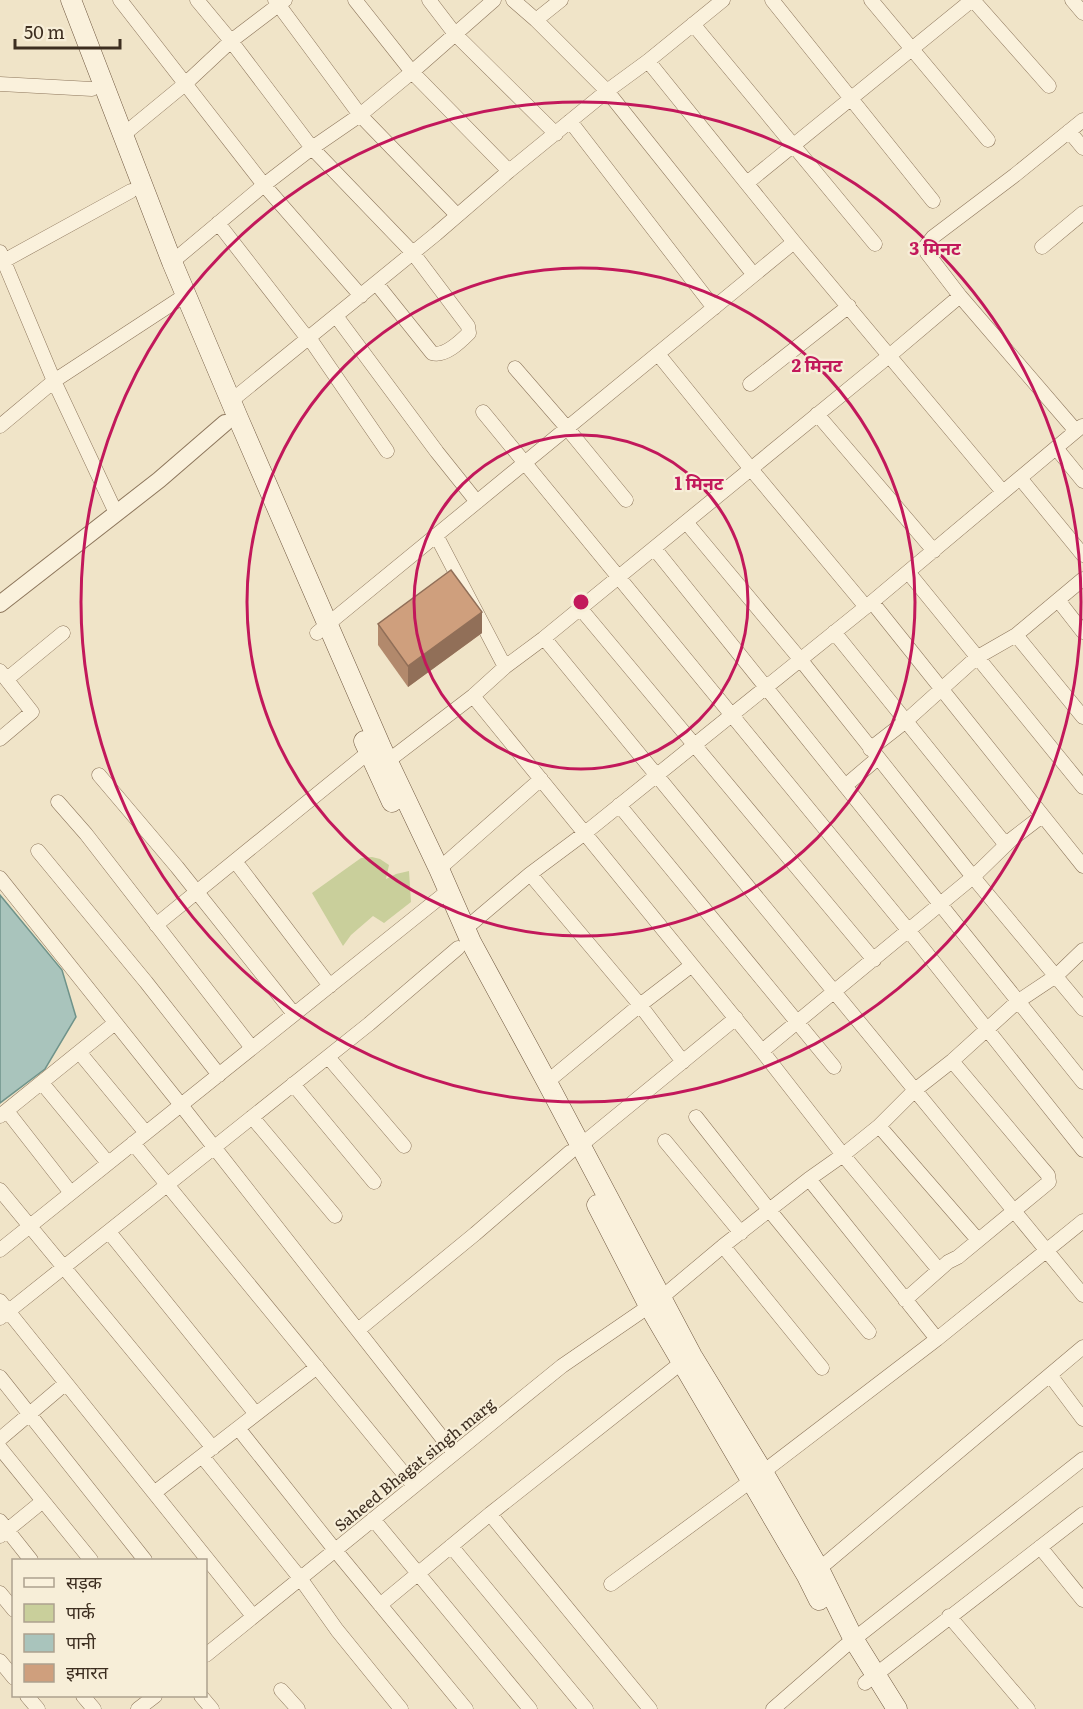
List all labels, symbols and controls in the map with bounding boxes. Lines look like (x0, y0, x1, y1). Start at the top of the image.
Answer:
scale bar (15, 12, 120, 50)
text: 50 m (24, 18, 65, 45)
text: 3 मिनट (909, 234, 961, 261)
text: 2 मिनट (791, 351, 843, 378)
text: 1 मिनट (675, 469, 724, 496)
centre of rings (571, 592, 591, 612)
street label: Saheed Bhagat singh marg (328, 1391, 500, 1536)
legend (12, 1559, 207, 1697)
text: सड़क (66, 1568, 103, 1595)
text: पार्क (66, 1598, 96, 1625)
text: पानी (66, 1628, 96, 1655)
text: इमारत (66, 1658, 109, 1685)

